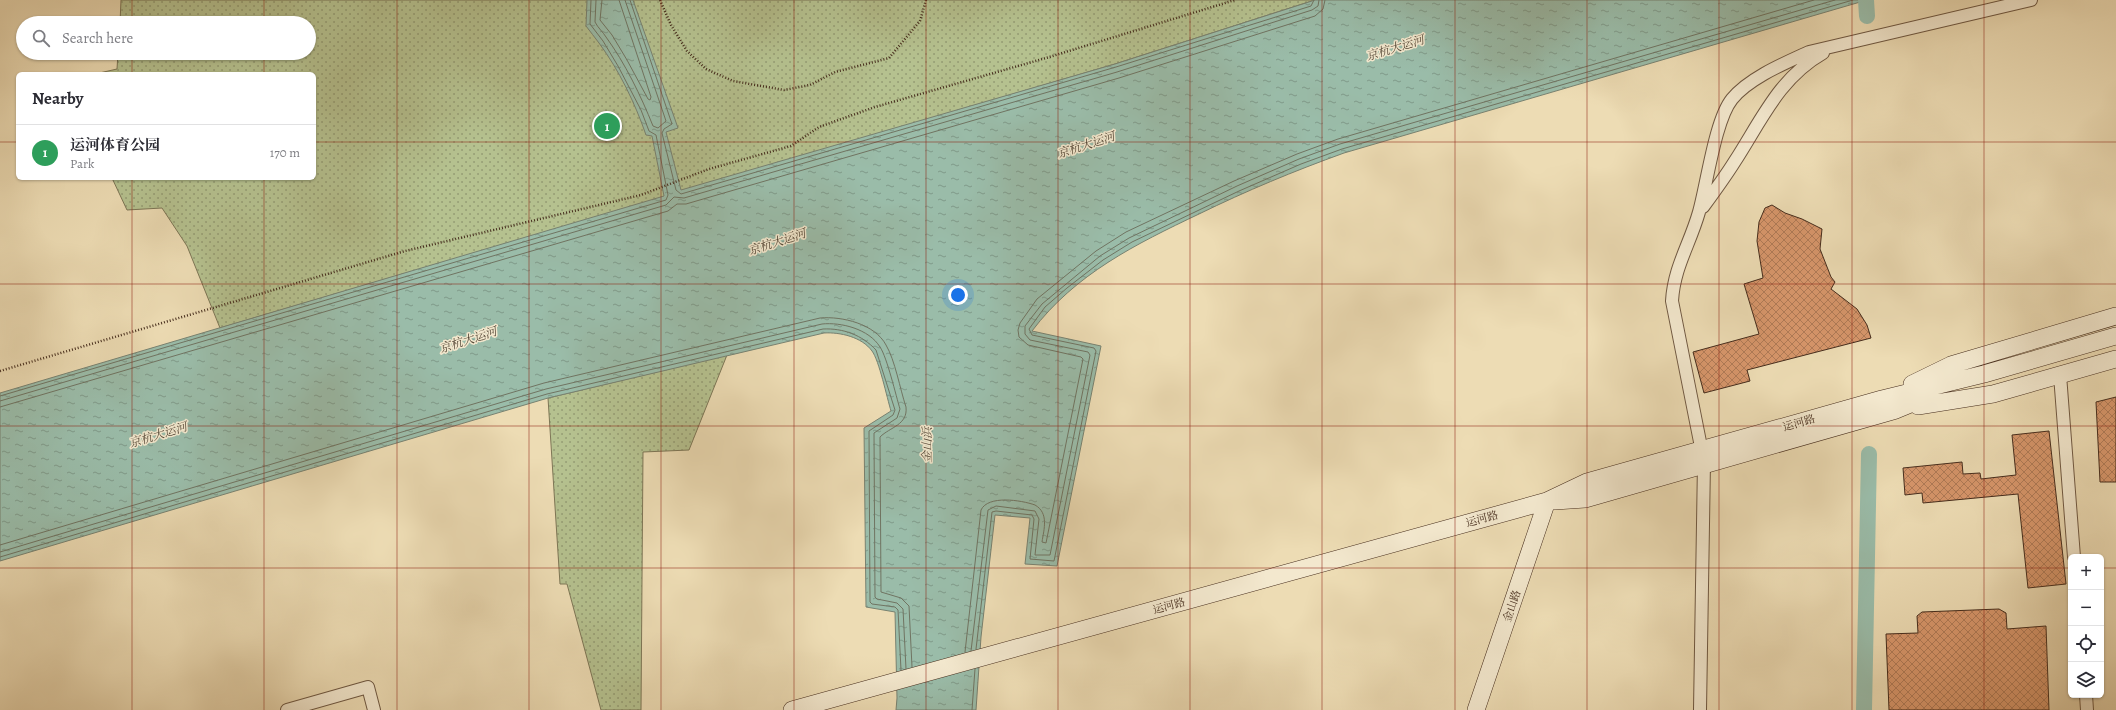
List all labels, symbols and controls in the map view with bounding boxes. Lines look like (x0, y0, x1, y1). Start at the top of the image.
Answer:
search box (16, 16, 316, 60)
icon: search (30, 27, 52, 49)
text: Search here (62, 28, 133, 48)
water label: 京杭大运河 (1364, 31, 1428, 64)
text: Nearby (32, 87, 83, 110)
pin: 1 (594, 111, 620, 141)
water label: 京杭大运河 (1055, 128, 1119, 162)
text: 运河体育公园 (70, 135, 160, 155)
text: 1 (43, 144, 47, 161)
text: 170 m (270, 144, 300, 161)
text: Park (70, 155, 94, 172)
water label: 京杭大运河 (746, 225, 810, 259)
your location (948, 285, 968, 305)
water label: 京杭大运河 (437, 323, 501, 357)
street label: 运河路 (1781, 411, 1817, 435)
water label: 京杭大运河 (127, 418, 191, 451)
water label: 金山浜 (919, 426, 935, 463)
street label: 运河路 (1464, 507, 1500, 531)
map controls (2068, 554, 2104, 698)
button: + (2068, 554, 2104, 590)
street label: 金山路 (1500, 588, 1524, 624)
button: − (2068, 590, 2104, 626)
street label: 运河路 (1151, 594, 1187, 618)
button: locate (2068, 626, 2104, 662)
button: layers (2068, 662, 2104, 698)

